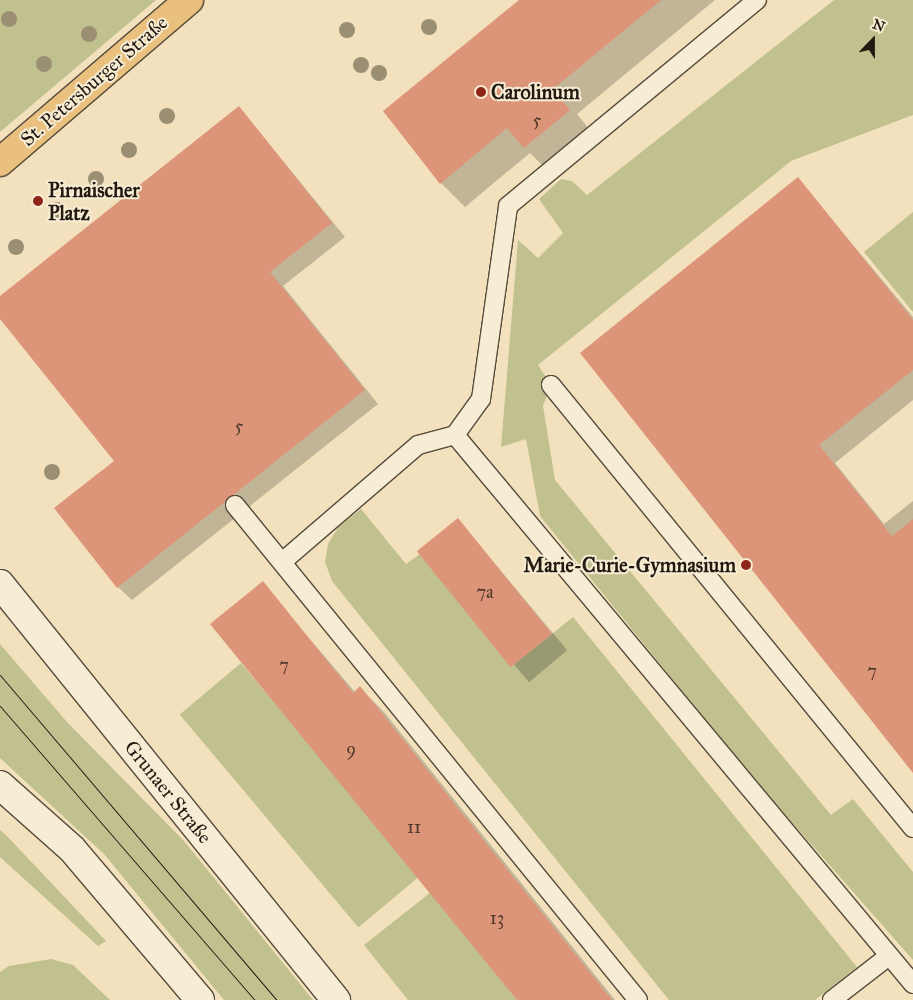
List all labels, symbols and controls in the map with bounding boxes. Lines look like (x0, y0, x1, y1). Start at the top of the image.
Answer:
street label: St. Petersburger Straße (16, 11, 172, 151)
north arrow (848, 15, 898, 65)
text: N (870, 16, 887, 36)
place label: Carolinum (491, 80, 580, 104)
marker: Carolinum (475, 86, 487, 98)
house number: 5 (533, 109, 541, 131)
place label: Pirnaischer Platz (48, 178, 140, 225)
marker: Pirnaischer Platz (32, 195, 44, 207)
house number: 5 (235, 415, 243, 437)
place label: Marie-Curie-Gymnasium (524, 553, 736, 577)
marker: Marie-Curie-Gymnasium (740, 559, 752, 571)
house number: 7a (476, 581, 494, 603)
house number: 7 (279, 654, 289, 676)
house number: 7 (867, 660, 877, 682)
street label: Grunaer Straße (119, 736, 217, 848)
house number: 9 (346, 738, 356, 760)
house number: 11 (407, 816, 421, 838)
house number: 13 (490, 907, 504, 929)

